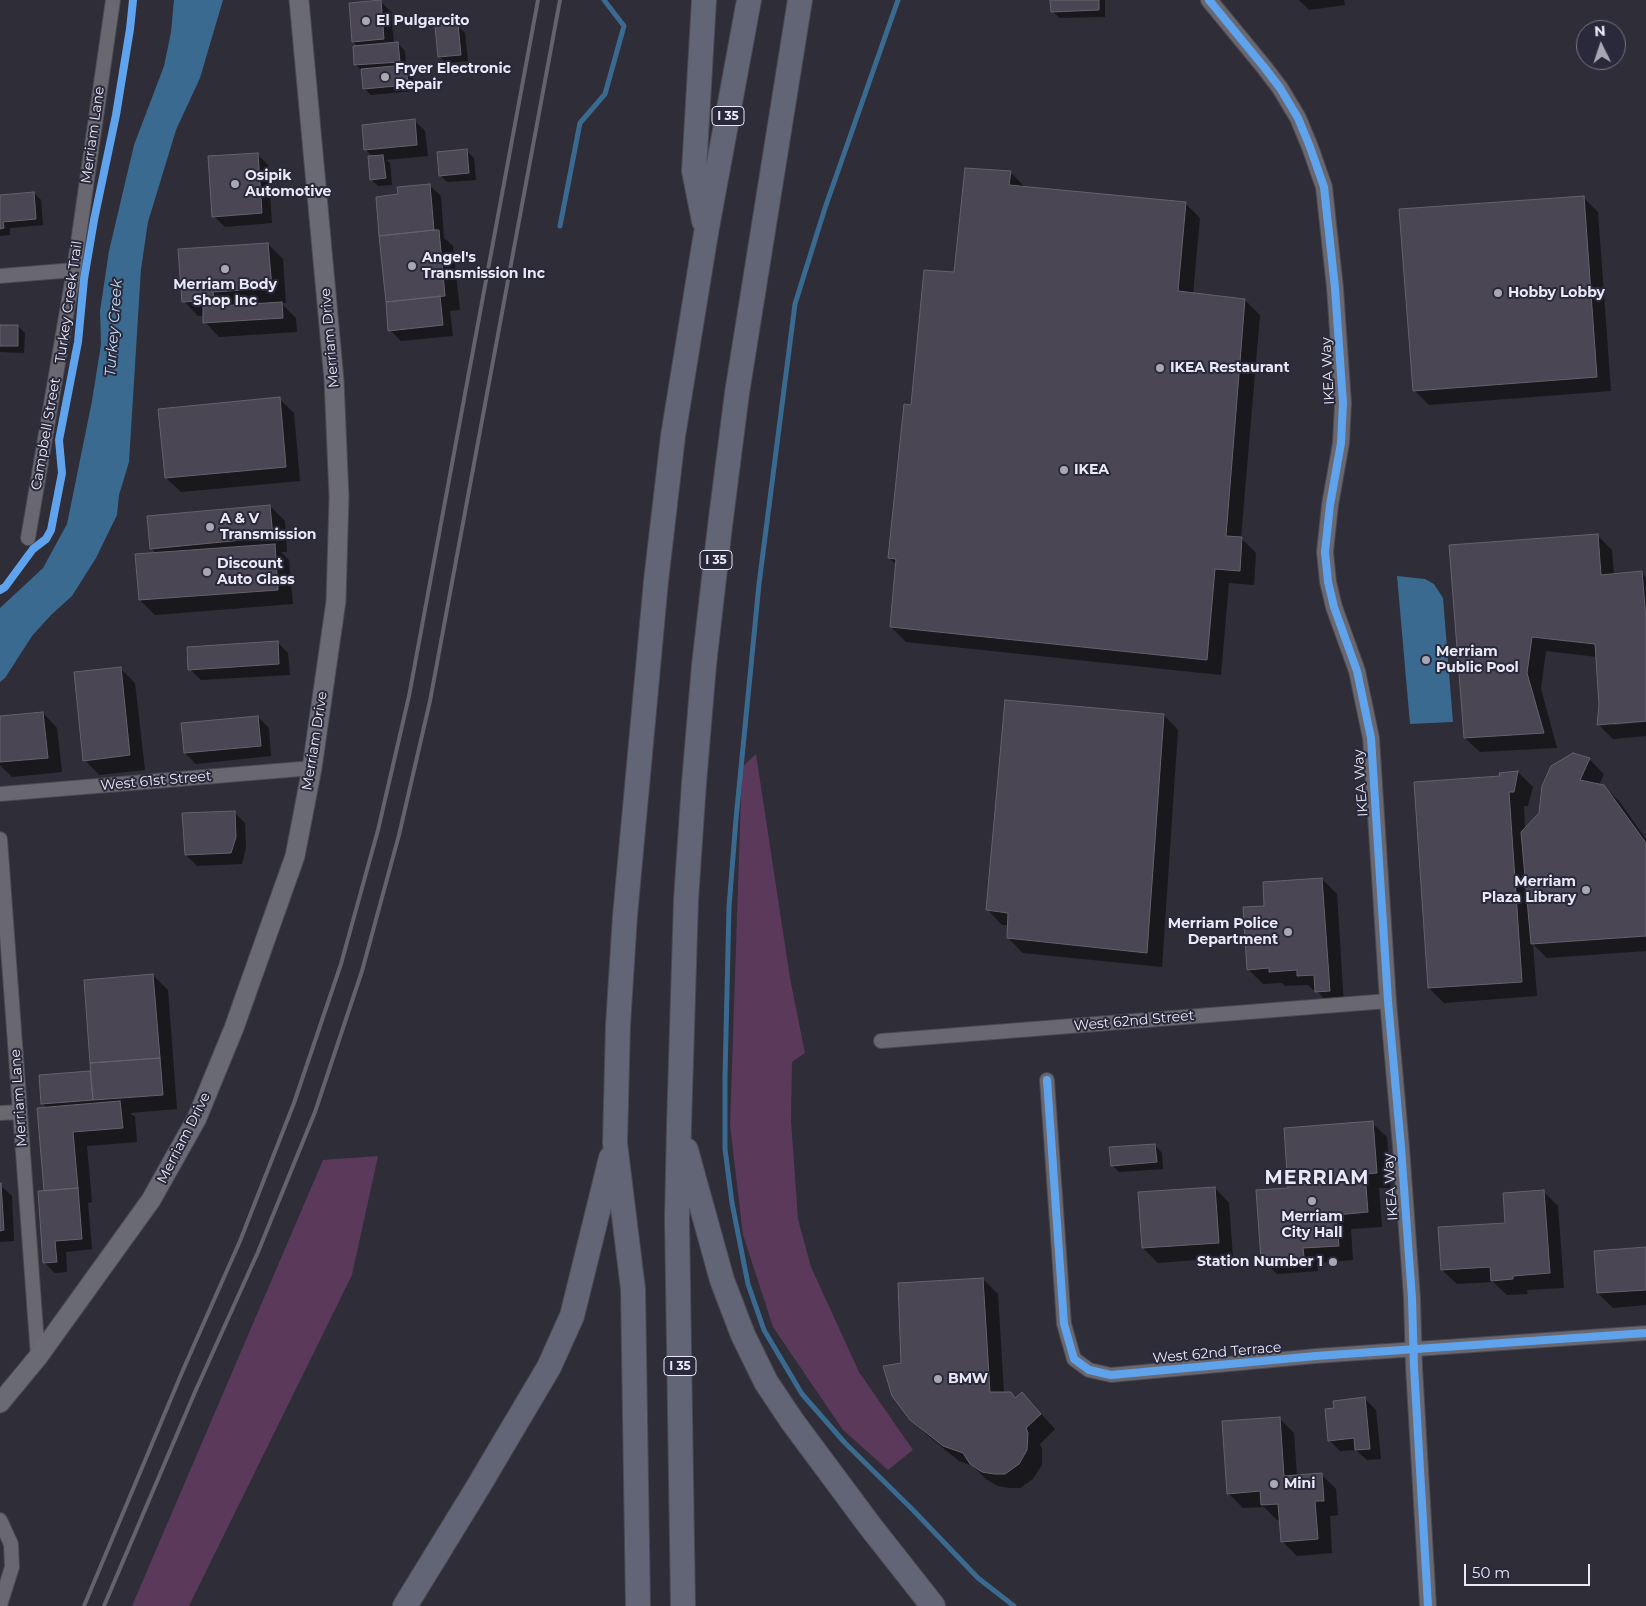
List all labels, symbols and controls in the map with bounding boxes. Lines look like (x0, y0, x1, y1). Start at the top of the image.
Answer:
place label: El Pulgarcito (376, 13, 469, 29)
marker: El Pulgarcito (360, 15, 372, 27)
north arrow (1576, 20, 1626, 70)
text: N (1594, 22, 1606, 40)
place label: Fryer Electronic Repair (395, 61, 511, 94)
marker: Fryer Electronic Repair (379, 71, 391, 83)
street label: Merriam Lane (78, 85, 108, 185)
road number: I 35 (712, 106, 744, 125)
place label: Osipik Automotive (245, 168, 331, 200)
marker: Osipik Automotive (229, 178, 241, 190)
street label: Turkey Creek Trail (52, 240, 86, 364)
place label: Angel's Transmission Inc (422, 250, 545, 282)
marker: Angel's Transmission Inc (406, 260, 418, 272)
marker: Merriam Body Shop Inc (219, 263, 231, 275)
place label: Merriam Body Shop Inc (173, 277, 277, 310)
water label: Turkey Creek (102, 279, 126, 377)
place label: Hobby Lobby (1508, 285, 1605, 301)
street label: Merriam Drive (317, 287, 343, 389)
marker: Hobby Lobby (1492, 287, 1504, 299)
street label: IKEA Way (1318, 337, 1338, 405)
place label: IKEA Restaurant (1170, 360, 1290, 376)
marker: IKEA Restaurant (1154, 362, 1166, 374)
street label: Campbell Street (28, 376, 64, 492)
place label: IKEA (1074, 462, 1109, 478)
marker: IKEA (1058, 464, 1070, 476)
place label: A & V Transmission (220, 511, 317, 544)
marker: A & V Transmission (204, 521, 216, 533)
road number: I 35 (700, 550, 732, 570)
place label: Discount Auto Glass (217, 556, 295, 588)
marker: Discount Auto Glass (201, 566, 213, 578)
place label: Merriam Public Pool (1436, 644, 1519, 676)
marker: Merriam Public Pool (1420, 654, 1432, 666)
street label: Merriam Drive (299, 690, 331, 792)
street label: IKEA Way (1350, 749, 1372, 817)
street label: West 61st Street (100, 768, 212, 794)
place label: Merriam Plaza Library (1482, 874, 1576, 906)
marker: Merriam Plaza Library (1580, 884, 1592, 896)
place label: Merriam Police Department (1168, 916, 1278, 949)
marker: Merriam Police Department (1282, 926, 1294, 938)
street label: West 62nd Street (1073, 1007, 1195, 1035)
street label: Merriam Lane (7, 1049, 31, 1147)
street label: Merriam Drive (154, 1090, 214, 1186)
street label: IKEA Way (1380, 1153, 1402, 1221)
district label: MERRIAM (1264, 1167, 1370, 1189)
marker: Merriam City Hall (1306, 1195, 1318, 1207)
place label: Merriam City Hall (1281, 1209, 1343, 1242)
place label: Station Number 1 (1197, 1254, 1323, 1270)
marker: Station Number 1 (1327, 1256, 1339, 1268)
street label: West 62nd Terrace (1152, 1339, 1282, 1367)
road number: I 35 (664, 1356, 696, 1375)
place label: BMW (948, 1371, 988, 1387)
marker: BMW (932, 1373, 944, 1385)
place label: Mini (1284, 1476, 1315, 1492)
marker: Mini (1268, 1478, 1280, 1490)
scale bar (1466, 1554, 1592, 1586)
text: 50 m (1472, 1563, 1510, 1582)

